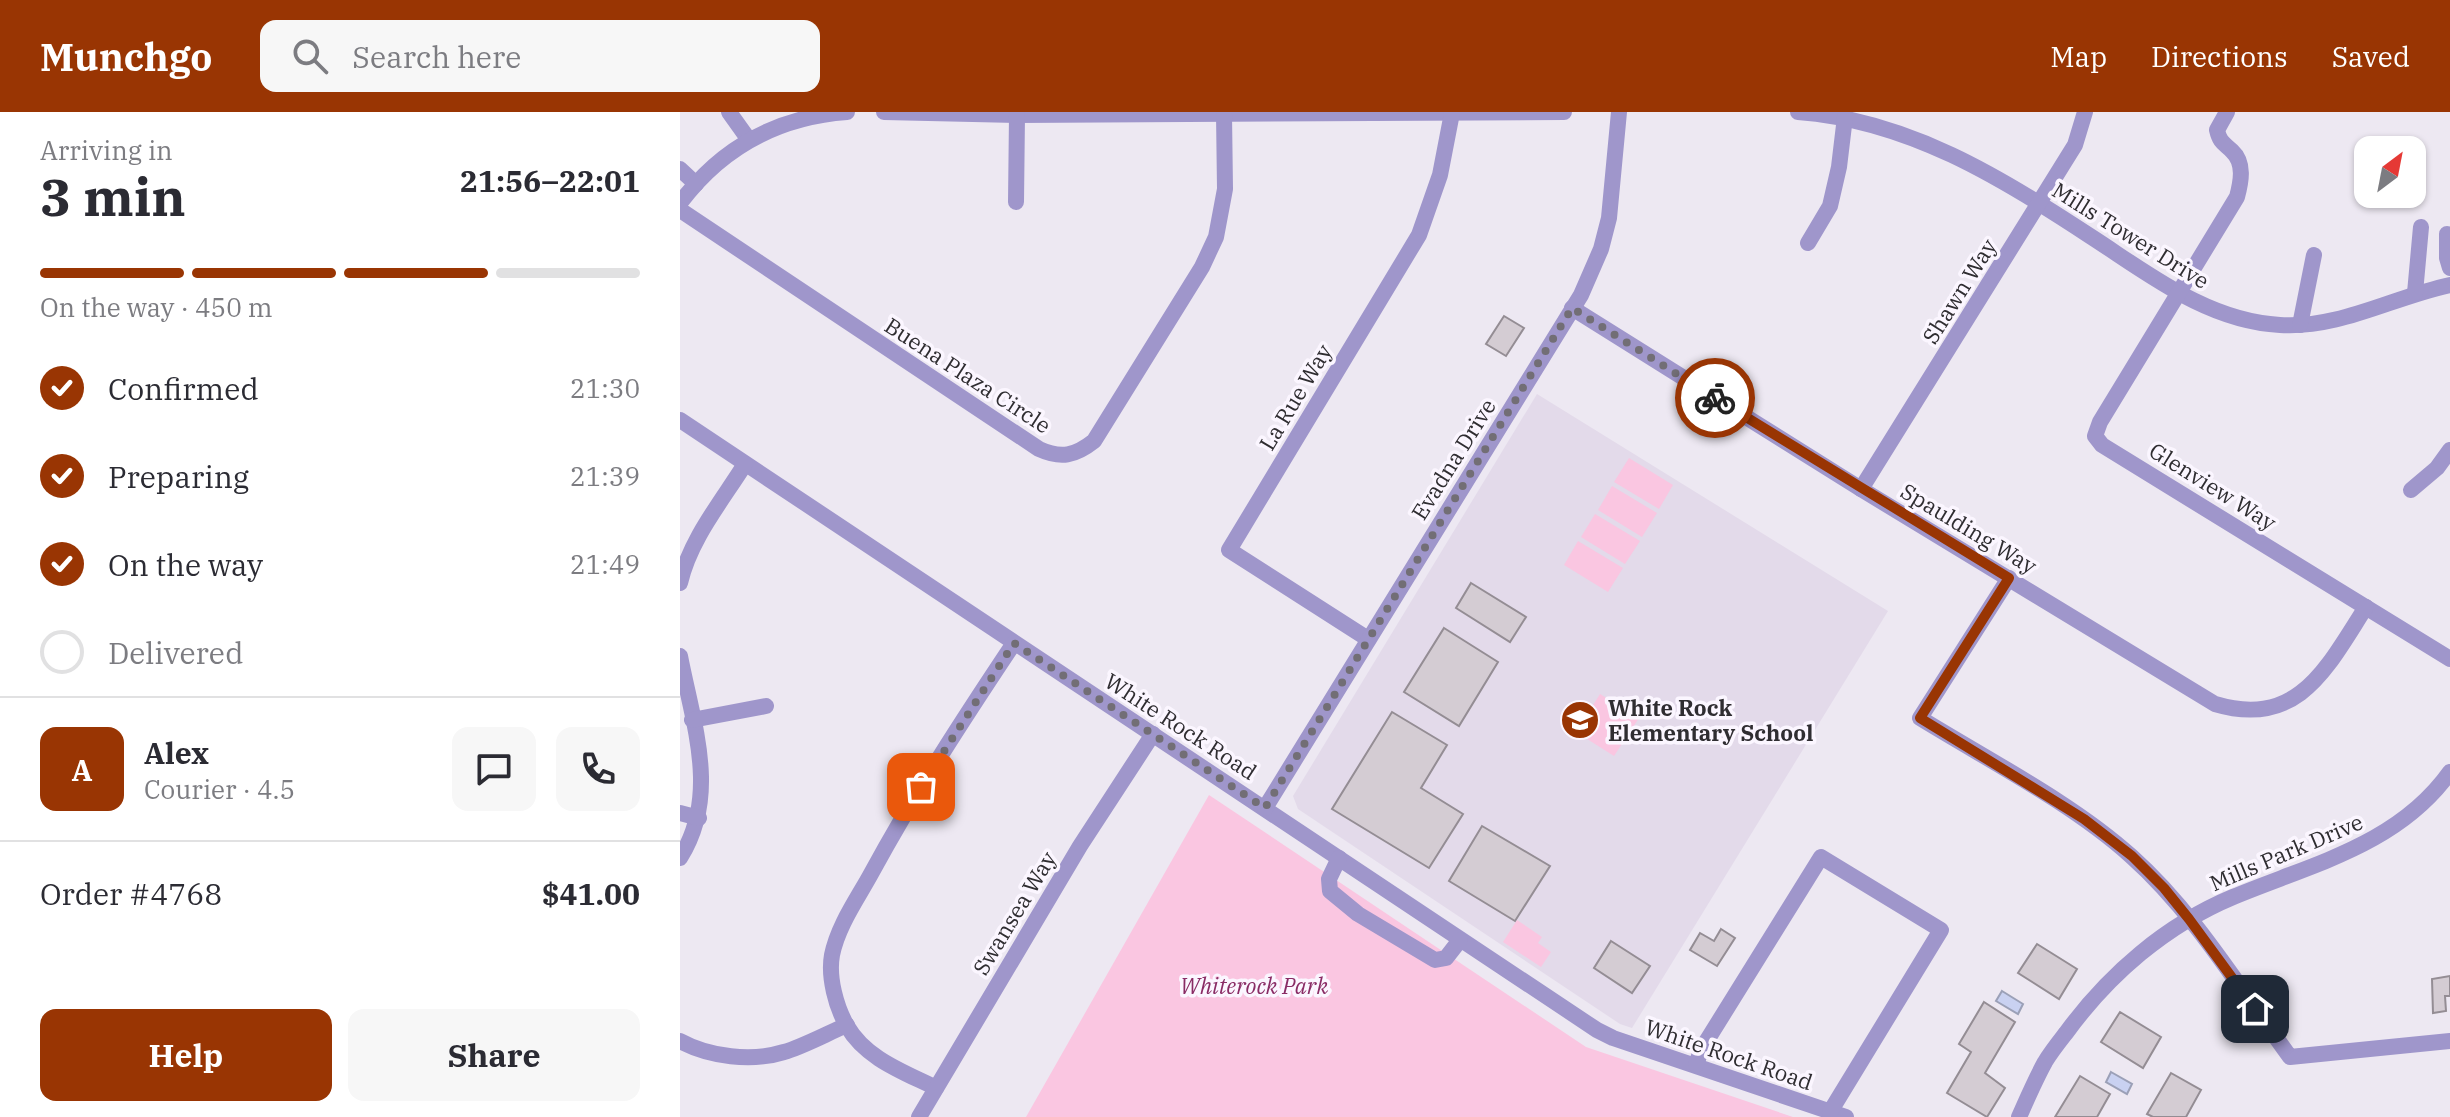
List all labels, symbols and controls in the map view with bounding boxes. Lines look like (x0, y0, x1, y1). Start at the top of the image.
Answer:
search box (260, 20, 820, 92)
text: Munchgo (40, 32, 212, 81)
icon: search (288, 34, 332, 78)
text: Search here (352, 37, 521, 76)
text: Map (2050, 38, 2107, 75)
text: Directions (2151, 38, 2288, 75)
text: Saved (2332, 38, 2410, 75)
text: Arriving in (40, 133, 173, 167)
north arrow (2354, 136, 2426, 208)
map controls (2354, 136, 2426, 208)
text: 21:56–22:01 (460, 161, 640, 200)
text: 3 min (40, 163, 186, 230)
street label: Mills Tower Drive (2047, 175, 2215, 295)
street label: Shawn Way (1915, 233, 2003, 349)
text: On the way · 450 m (40, 290, 273, 324)
street label: Buena Plaza Circle (879, 310, 1057, 440)
street label: La Rue Way (1252, 338, 1338, 455)
courier (1675, 358, 1755, 438)
icon: check (40, 366, 84, 410)
text: Confirmed (108, 369, 259, 408)
text: 21:30 (570, 371, 640, 405)
icon: bike (1693, 376, 1737, 420)
street label: Evadna Drive (1404, 393, 1502, 525)
street label: Glenview Way (2144, 435, 2282, 537)
icon: check (40, 454, 84, 498)
text: Preparing (108, 457, 249, 496)
text: 21:39 (570, 459, 640, 493)
street label: Spaulding Way (1896, 476, 2043, 580)
icon: check (40, 542, 84, 586)
text: On the way (108, 545, 263, 584)
text: 21:49 (570, 547, 640, 581)
text: Delivered (108, 633, 243, 672)
street label: White Rock Road (1100, 666, 1262, 786)
place label: White Rock Elementary School (1608, 693, 1813, 747)
school or university icon: White Rock Elementary School (1559, 699, 1601, 741)
button: chat (452, 727, 536, 811)
button: phone (556, 727, 640, 811)
text: Alex (144, 733, 209, 772)
text: A (72, 750, 92, 789)
pin (887, 753, 955, 821)
icon: bag (899, 765, 943, 809)
text: Courier · 4.5 (144, 772, 295, 806)
street label: Mills Park Drive (2205, 807, 2367, 897)
street label: Swansea Way (966, 846, 1062, 980)
text: Order #4768 (40, 874, 222, 913)
text: $41.00 (542, 874, 640, 913)
park label: Whiterock Park (1180, 971, 1328, 1000)
pin (2221, 975, 2289, 1043)
icon: home (2233, 987, 2277, 1031)
button: Help (40, 1009, 332, 1101)
button: Share (348, 1009, 640, 1101)
street label: White Rock Road (1641, 1012, 1817, 1096)

